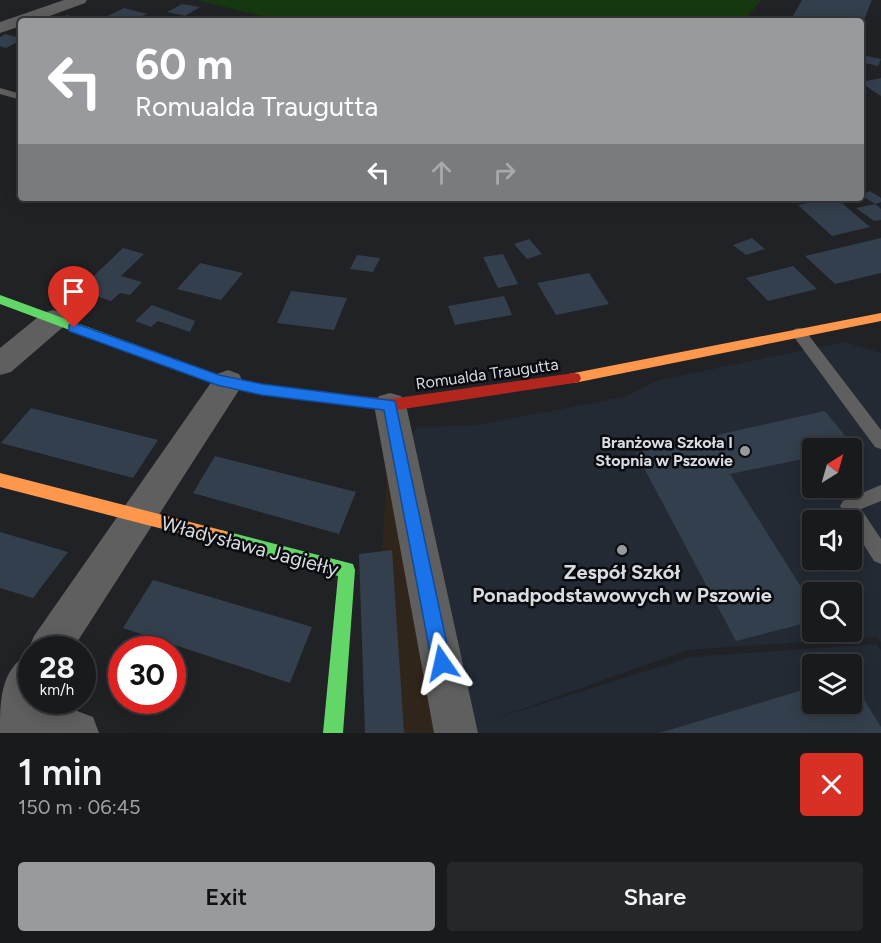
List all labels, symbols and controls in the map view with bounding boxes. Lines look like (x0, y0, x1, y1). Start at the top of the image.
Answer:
text: 60 m (135, 39, 233, 90)
icon: left (36, 42, 114, 120)
text: Romualda Traugutta (135, 90, 378, 123)
icon: left (362, 156, 395, 189)
icon: ahead (425, 156, 458, 189)
icon: right (488, 156, 521, 189)
pin (48, 266, 99, 328)
icon: arrive (57, 275, 90, 308)
street label: Romualda Traugutta (414, 355, 560, 393)
place label: Branżowa Szkoła I Stopnia w Pszowie (595, 433, 733, 470)
north arrow (802, 438, 862, 498)
map controls (802, 438, 862, 714)
marker: Branżowa Szkoła I Stopnia w Pszowie (738, 444, 752, 458)
button: sound (802, 510, 862, 570)
street label: Władysława Jagiełły (159, 511, 342, 581)
marker: Zespół Szkół Ponadpodstawowych w Pszowie (615, 543, 629, 557)
place label: Zespół Szkół Ponadpodstawowych w Pszowie (472, 560, 772, 607)
button: search (802, 582, 862, 642)
position arrow (410, 631, 474, 695)
speed limit sign: 30 (108, 636, 186, 714)
text: 28 (39, 649, 75, 686)
button: layers (802, 654, 862, 714)
text: km/h (40, 681, 74, 699)
text: 1 min (18, 751, 102, 794)
button: close (800, 753, 863, 816)
text: 150 m · 06:45 (18, 795, 141, 819)
button: Exit (18, 862, 435, 931)
button: Share (447, 862, 863, 931)

